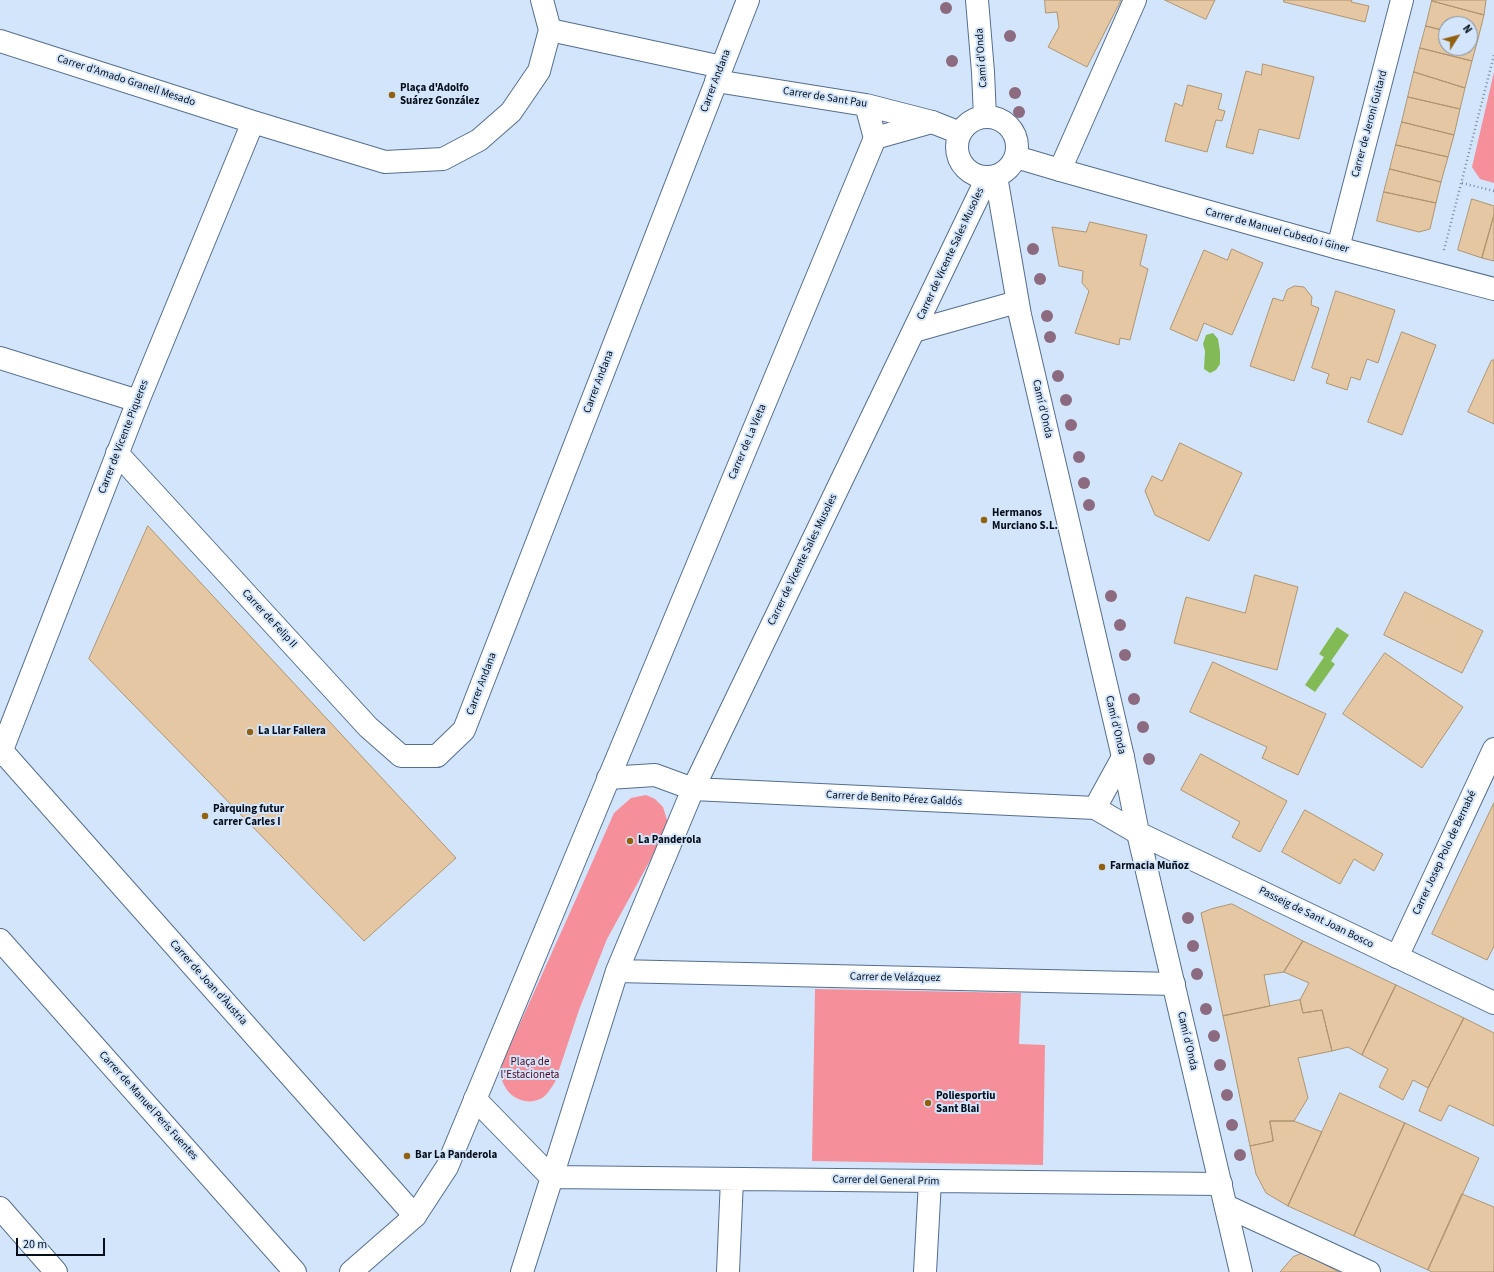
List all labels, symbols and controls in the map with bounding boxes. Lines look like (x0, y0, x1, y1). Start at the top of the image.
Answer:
north arrow (1438, 16, 1478, 56)
text: N (1459, 22, 1476, 37)
street label: Camí d'Onda (973, 28, 991, 88)
street label: Carrer Andana (698, 48, 734, 114)
street label: Carrer d'Amado Granell Mesado (55, 52, 197, 110)
street label: Carrer de Jeroni Guitard (1349, 69, 1391, 179)
place label: Plaça d'Adolfo Suárez González (400, 82, 479, 108)
street label: Carrer de Sant Pau (782, 85, 868, 111)
marker: Plaça d'Adolfo Suárez González (387, 90, 397, 100)
street label: Carrer de Vicente Sales Musoles (915, 186, 987, 322)
street label: Carrer de Manuel Cubedo i Giner (1204, 205, 1350, 257)
street label: Carrer Andana (581, 349, 617, 415)
street label: Carrer de Vicente Piqueres (96, 378, 152, 496)
street label: Camí d'Onda (1029, 378, 1055, 440)
street label: Carrer de La Vieta (726, 402, 770, 482)
street label: Carrer de Vicente Sales Musoles (765, 492, 841, 628)
place label: Hermanos Murciano S.L. (992, 507, 1058, 533)
marker: Hermanos Murciano S.L. (979, 515, 989, 525)
street label: Carrer de Felip II (239, 587, 299, 651)
street label: Carrer Andana (464, 651, 500, 717)
street label: Camí d'Onda (1102, 694, 1128, 756)
place label: La Llar Fallera (258, 725, 326, 739)
marker: La Llar Fallera (245, 727, 255, 737)
street label: Carrer de Benito Pérez Galdós (826, 789, 962, 809)
street label: Carrer Josep Polo de Bernabé (1410, 789, 1480, 917)
place label: Pàrquing futur carrer Carles I (213, 803, 284, 829)
marker: Pàrquing futur carrer Carles I (200, 811, 210, 821)
place label: La Panderola (638, 834, 701, 848)
marker: La Panderola (625, 836, 635, 846)
place label: Farmacia Muñoz (1110, 860, 1189, 874)
marker: Farmacia Muñoz (1097, 862, 1107, 872)
street label: Passeig de Sant Joan Bosco (1256, 884, 1376, 952)
street label: Carrer de Joan d'Àustria (166, 938, 250, 1028)
street label: Carrer de Velázquez (850, 971, 940, 985)
street label: Camí d'Onda (1174, 1010, 1200, 1072)
street label: Carrer de Manuel Peris Fuentes (96, 1049, 200, 1163)
park label: Plaça de l'Estacioneta (501, 1056, 559, 1082)
place label: Poliesportiu Sant Blai (936, 1090, 995, 1116)
marker: Poliesportiu Sant Blai (923, 1098, 933, 1108)
place label: Bar La Panderola (415, 1149, 497, 1163)
marker: Bar La Panderola (402, 1151, 412, 1161)
street label: Carrer del General Prim (832, 1173, 940, 1189)
scale bar (18, 1230, 107, 1256)
text: 20 m (23, 1236, 47, 1253)

